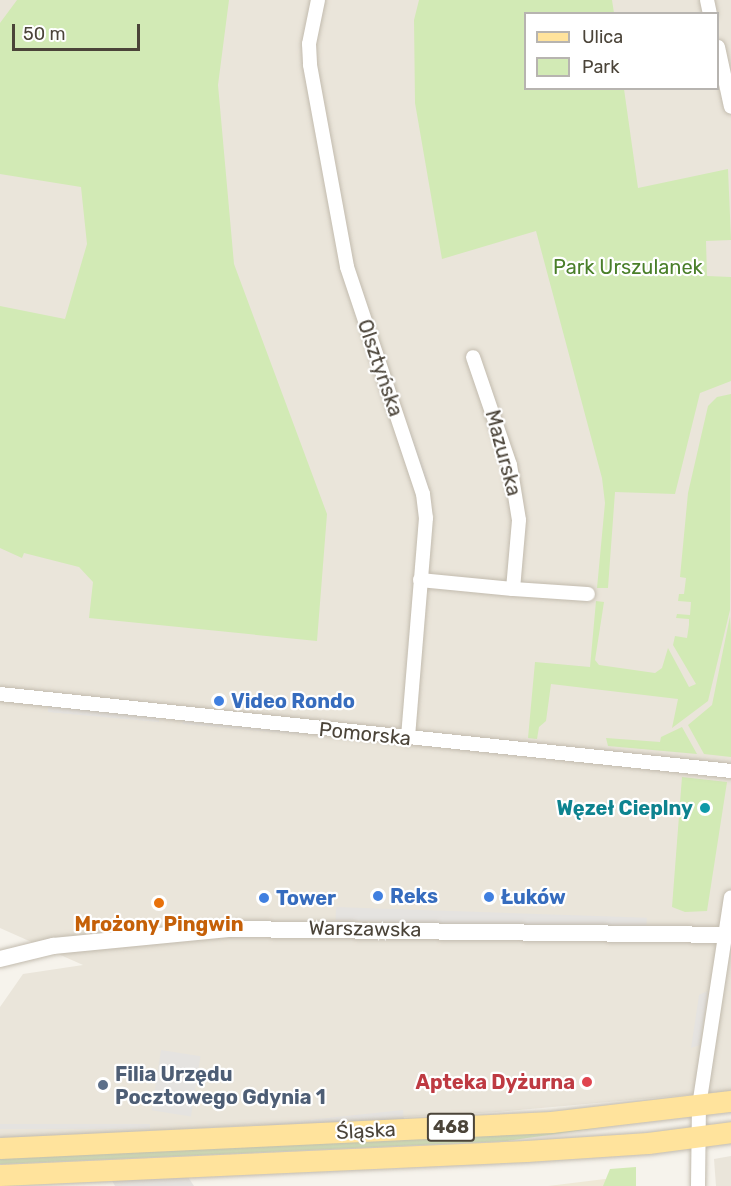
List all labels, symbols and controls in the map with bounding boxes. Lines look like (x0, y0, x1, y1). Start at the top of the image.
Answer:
scale bar (15, 12, 142, 50)
legend (524, 12, 719, 90)
text: 50 m (23, 23, 66, 45)
text: Ulica (582, 26, 623, 48)
text: Park (582, 56, 619, 78)
park label: Park Urszulanek (553, 255, 703, 279)
street label: Olsztyńska (352, 316, 408, 420)
street label: Mazurska (480, 407, 526, 499)
place label: Video Rondo (231, 689, 355, 713)
marker: Video Rondo (212, 694, 226, 708)
street label: Pomorska (318, 717, 412, 751)
place label: Węzeł Cieplny (557, 796, 693, 820)
marker: Węzeł Cieplny (698, 801, 712, 815)
place label: Reks (390, 884, 438, 908)
place label: Łuków (501, 885, 566, 909)
place label: Tower (276, 886, 336, 910)
marker: Reks (371, 889, 385, 903)
marker: Łuków (482, 890, 496, 904)
marker: Tower (257, 891, 271, 905)
marker: Mrożony Pingwin (152, 896, 166, 910)
place label: Mrożony Pingwin (74, 912, 244, 936)
street label: Warszawska (308, 916, 422, 942)
place label: Filia Urzędu Pocztowego Gdynia 1 (115, 1062, 326, 1109)
place label: Apteka Dyżurna (416, 1070, 575, 1094)
marker: Apteka Dyżurna (580, 1075, 594, 1089)
marker: Filia Urzędu Pocztowego Gdynia 1 (96, 1078, 110, 1092)
road number: 468 (426, 1112, 476, 1142)
street label: Śląska (336, 1117, 396, 1145)

